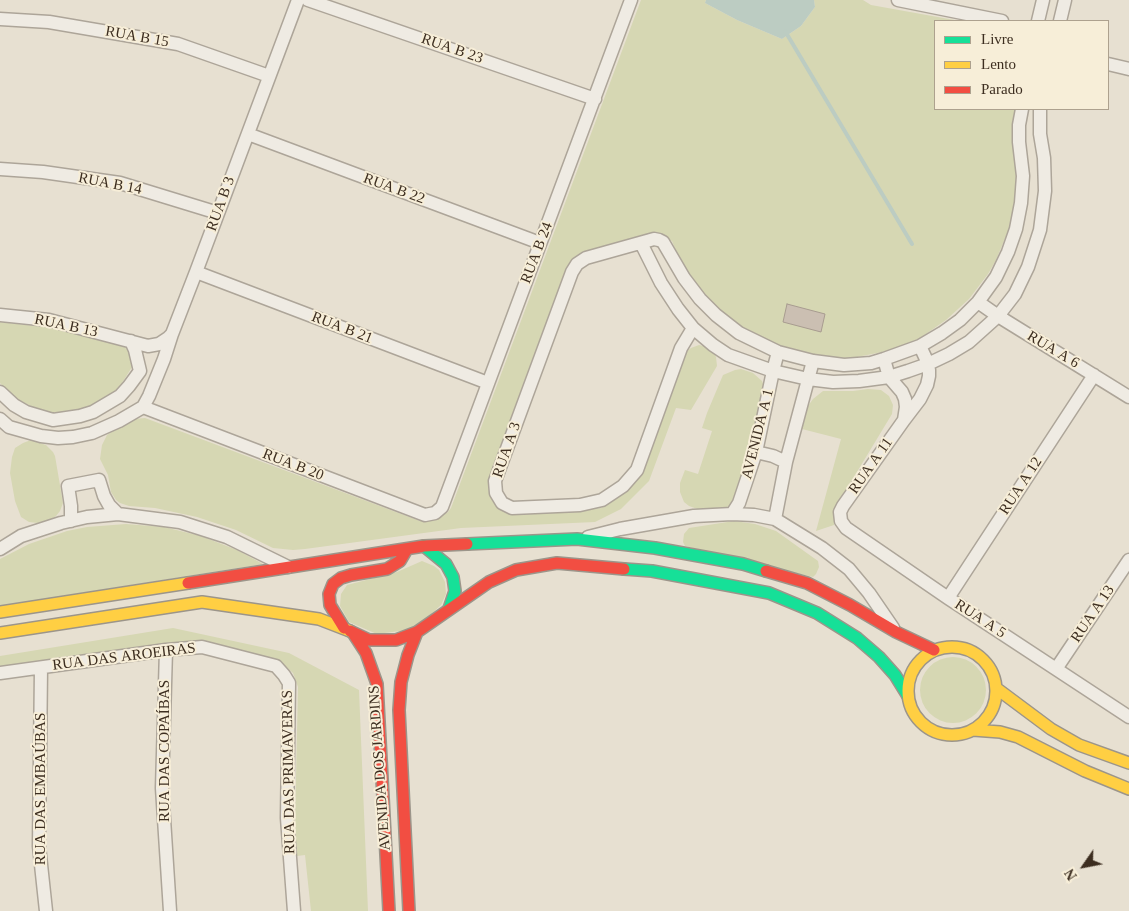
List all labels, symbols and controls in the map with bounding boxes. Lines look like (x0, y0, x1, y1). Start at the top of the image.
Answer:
legend (934, 20, 1109, 110)
street label: RUA B 15 (104, 23, 170, 51)
street label: RUA B 23 (419, 30, 485, 68)
text: Livre (981, 31, 1013, 47)
text: Lento (981, 56, 1016, 72)
text: Parado (981, 81, 1023, 97)
street label: RUA B 14 (77, 169, 143, 199)
street label: RUA B 22 (361, 170, 427, 208)
street label: RUA B 3 (203, 174, 239, 234)
street label: RUA B 24 (517, 220, 557, 286)
street label: RUA B 21 (309, 308, 375, 348)
street label: RUA B 13 (33, 311, 99, 341)
street label: RUA A 6 (1024, 327, 1082, 373)
street label: AVENIDA A 1 (738, 387, 778, 481)
street label: RUA A 3 (489, 420, 525, 480)
street label: RUA A 11 (845, 434, 897, 498)
street label: RUA B 20 (260, 445, 326, 485)
street label: RUA A 12 (996, 454, 1046, 518)
street label: RUA A 13 (1067, 582, 1119, 646)
street label: RUA A 5 (951, 596, 1009, 642)
street label: RUA DAS AROEIRAS (51, 639, 197, 675)
street label: RUA DAS COPAÍBAS (156, 680, 174, 822)
street label: AVENIDA DOS JARDINS (365, 685, 395, 851)
street label: RUA DAS PRIMAVERAS (279, 690, 299, 854)
street label: RUA DAS EMBAÚBAS (32, 713, 50, 865)
north arrow (1059, 841, 1109, 891)
text: N (1062, 866, 1080, 883)

